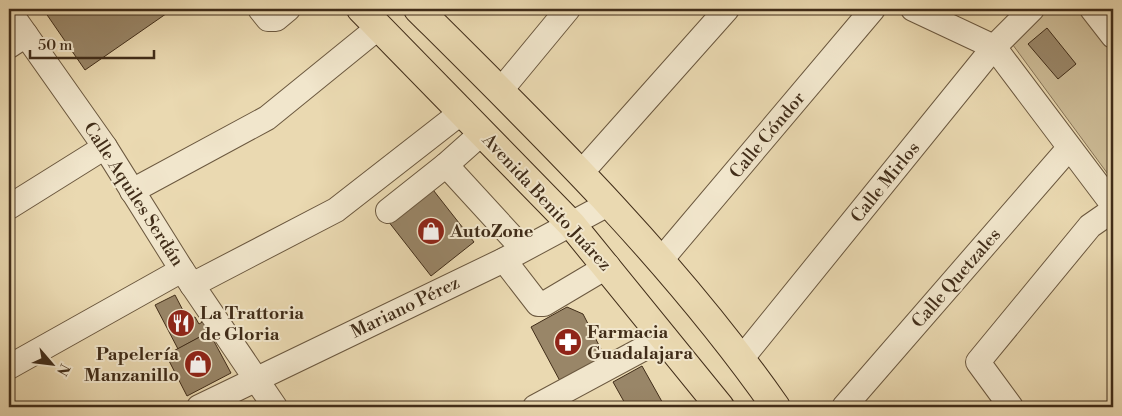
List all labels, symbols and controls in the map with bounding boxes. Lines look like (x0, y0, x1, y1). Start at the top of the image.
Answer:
scale bar (30, 28, 154, 60)
text: 50 m (38, 36, 72, 55)
street label: Calle Cóndor (724, 87, 810, 183)
street label: Calle Aquiles Serdán (78, 118, 189, 271)
street label: Avenida Benito Juárez (476, 128, 616, 276)
street label: Calle Mirlos (846, 137, 925, 227)
shop icon: AutoZone (416, 216, 446, 246)
place label: AutoZone (449, 220, 534, 243)
street label: Calle Quetzales (907, 224, 1006, 333)
street label: Mariano Pérez (347, 271, 463, 344)
place label: La Trattoria de Gloria (200, 302, 304, 346)
restaurant icon: La Trattoria de Gloria (166, 308, 196, 338)
place label: Farmacia Guadalajara (587, 321, 693, 365)
pharmacy icon: Farmacia Guadalajara (553, 327, 583, 357)
north arrow (28, 338, 78, 388)
place label: Papelería Manzanillo (84, 343, 179, 387)
shop icon: Papelería Manzanillo (183, 349, 213, 379)
text: N (52, 361, 73, 379)

